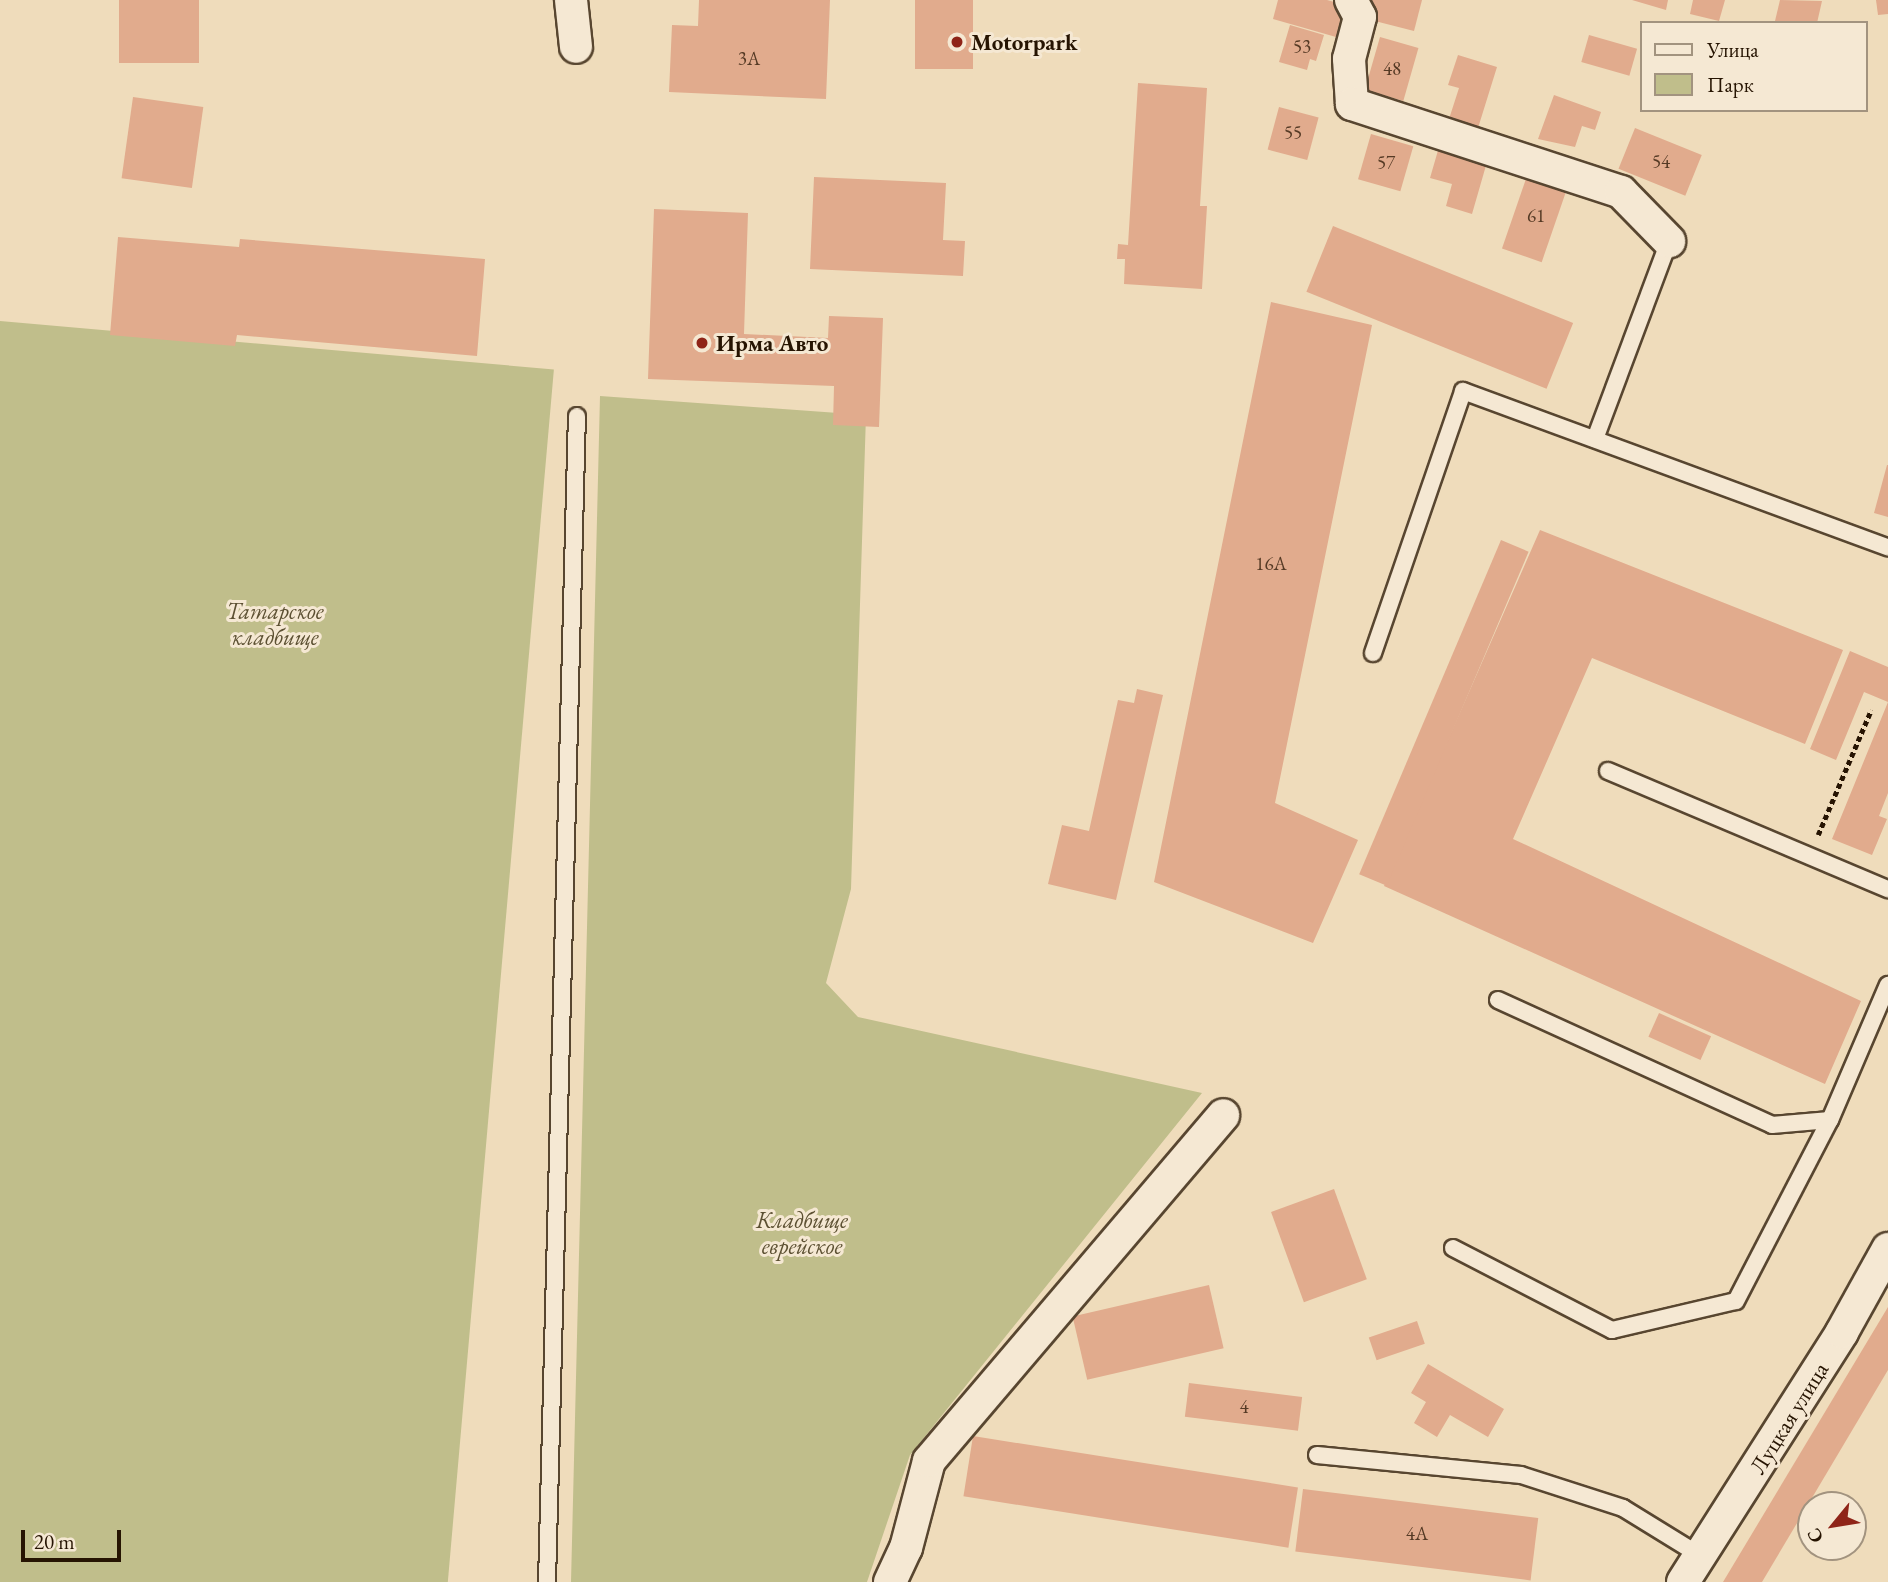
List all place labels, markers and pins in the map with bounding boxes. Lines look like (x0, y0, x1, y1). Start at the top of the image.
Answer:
place label: Motorpark (971, 28, 1077, 56)
marker: Motorpark (949, 34, 965, 50)
place label: Ирма Авто (716, 329, 828, 357)
marker: Ирма Авто (694, 335, 710, 351)

